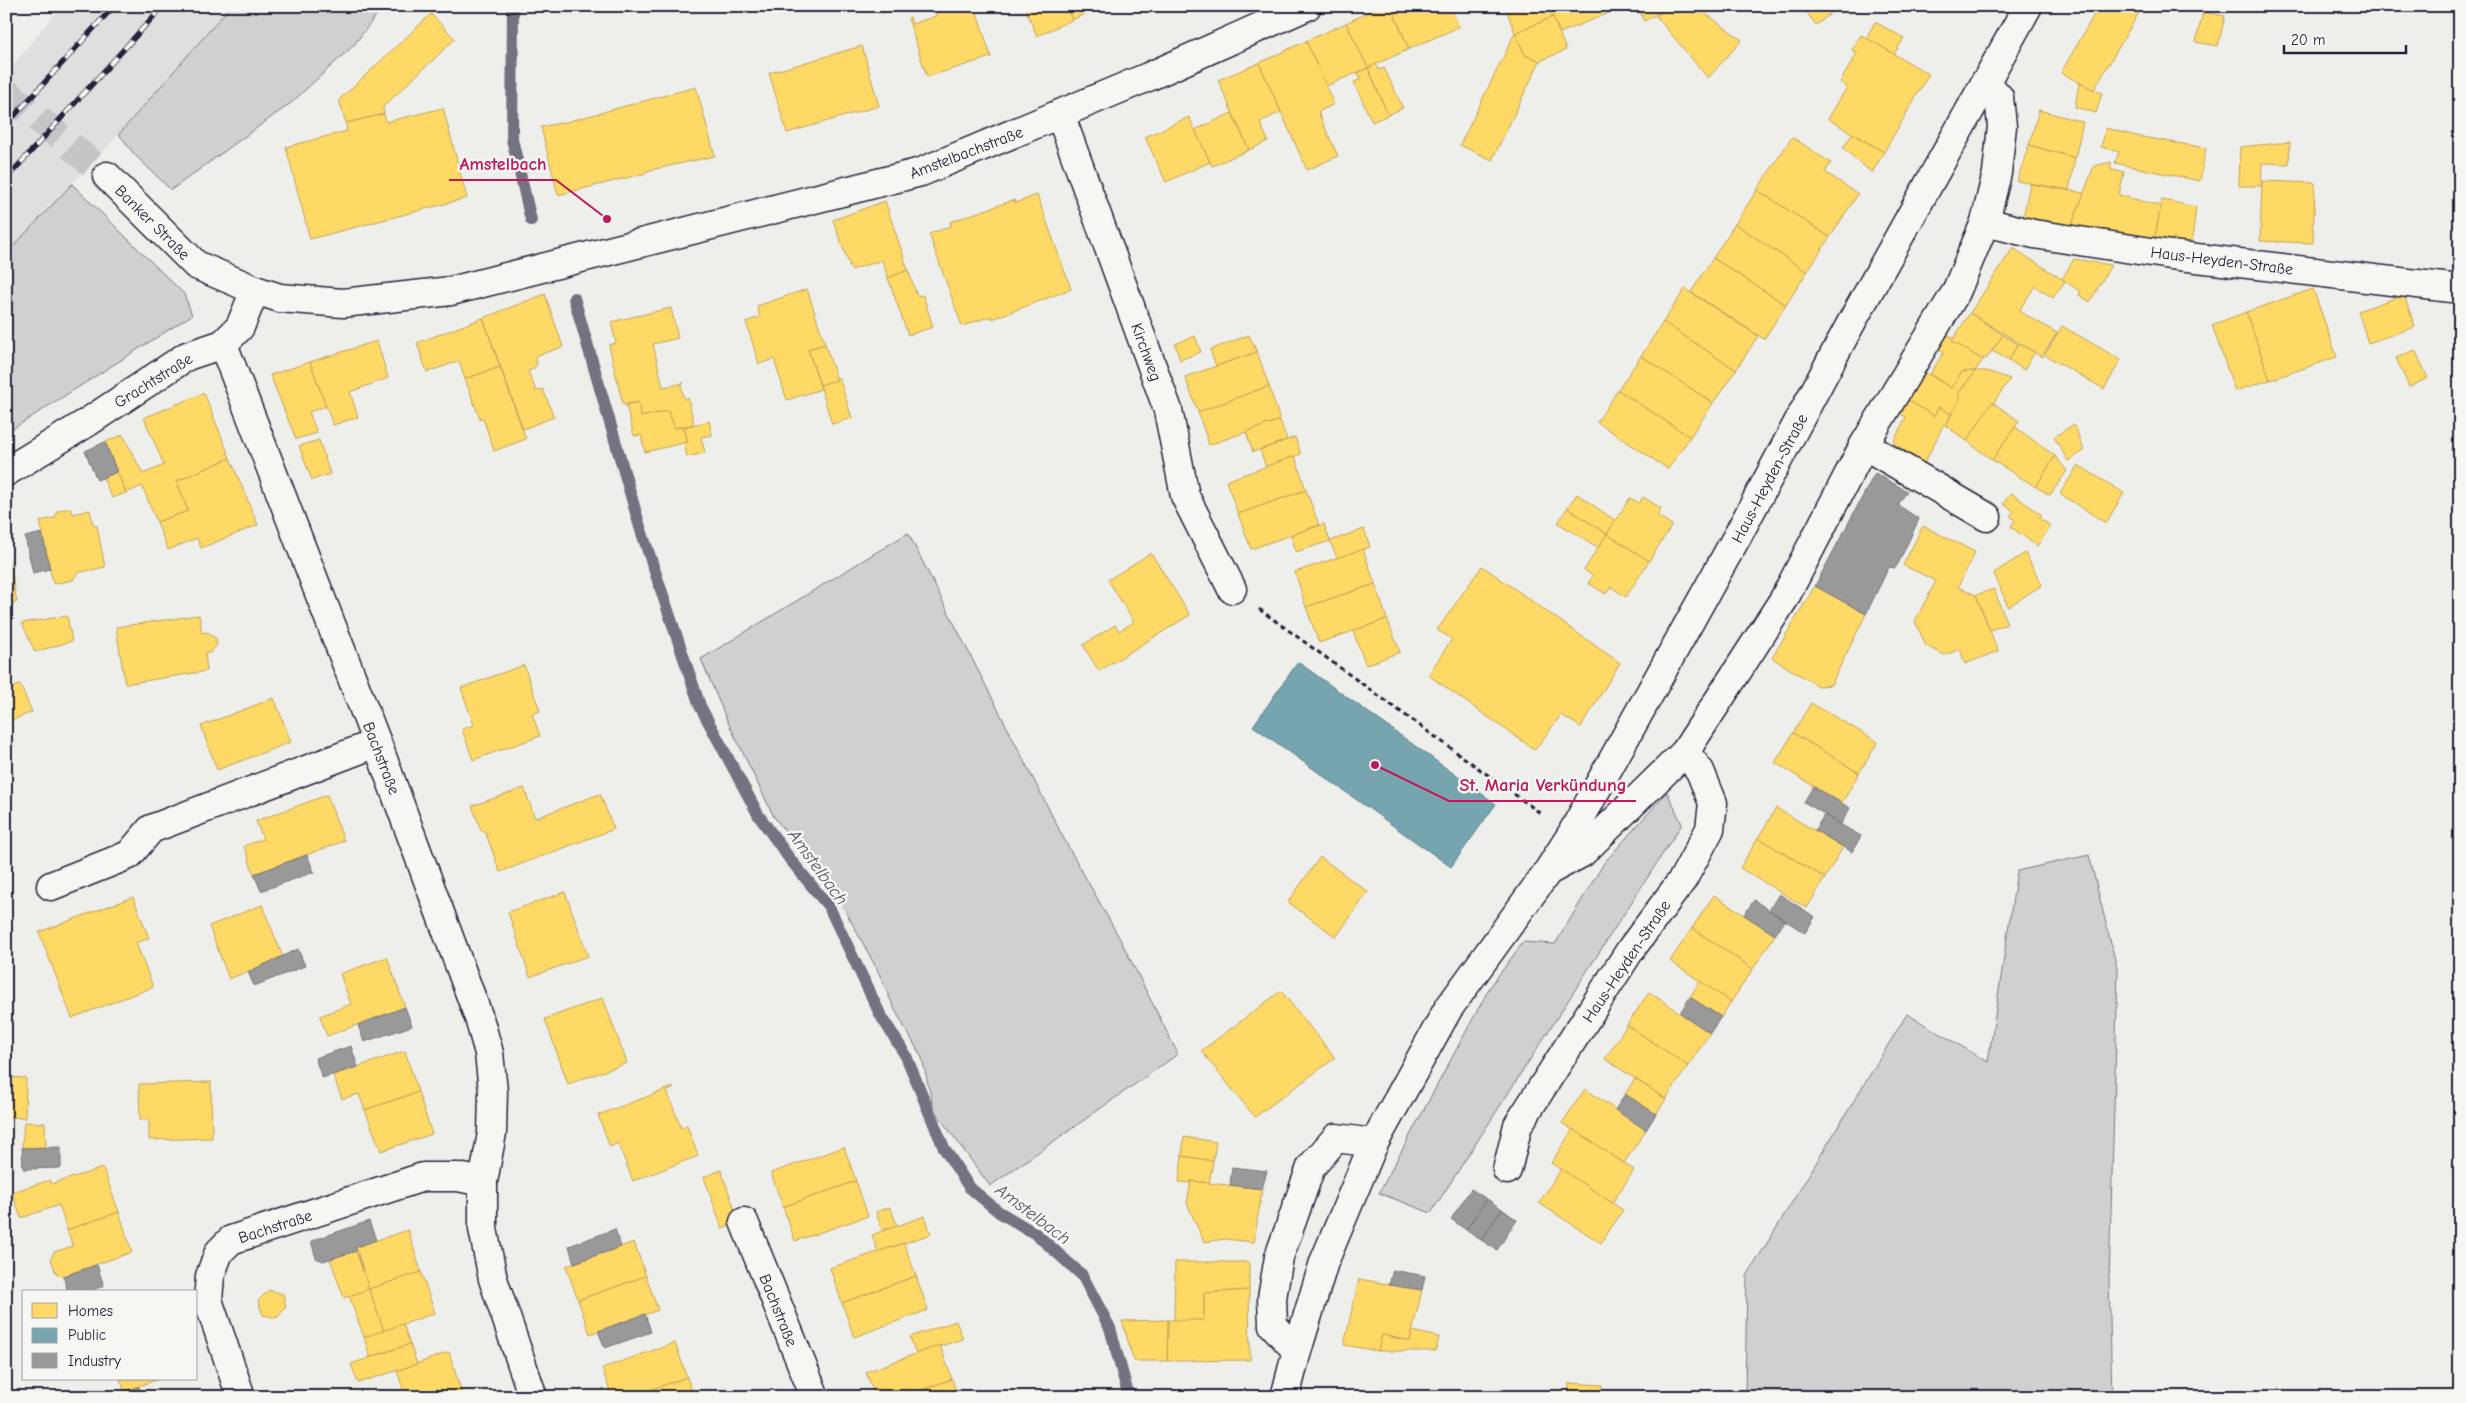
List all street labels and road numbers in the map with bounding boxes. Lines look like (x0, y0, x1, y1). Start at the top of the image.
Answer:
street label: Amstelbachstraße (907, 123, 1026, 183)
street label: Banker Straße (111, 182, 193, 264)
street label: Haus-Heyden-Straße (2150, 243, 2294, 279)
street label: Kirchweg (1127, 321, 1165, 384)
street label: Grachtstraße (111, 350, 196, 412)
street label: Haus-Heyden-Straße (1728, 411, 1812, 546)
street label: Bachstraße (359, 719, 403, 797)
street label: Haus-Heyden-Straße (1579, 897, 1674, 1026)
street label: Bachstraße (236, 1207, 314, 1247)
street label: Bachstraße (755, 1272, 801, 1349)

